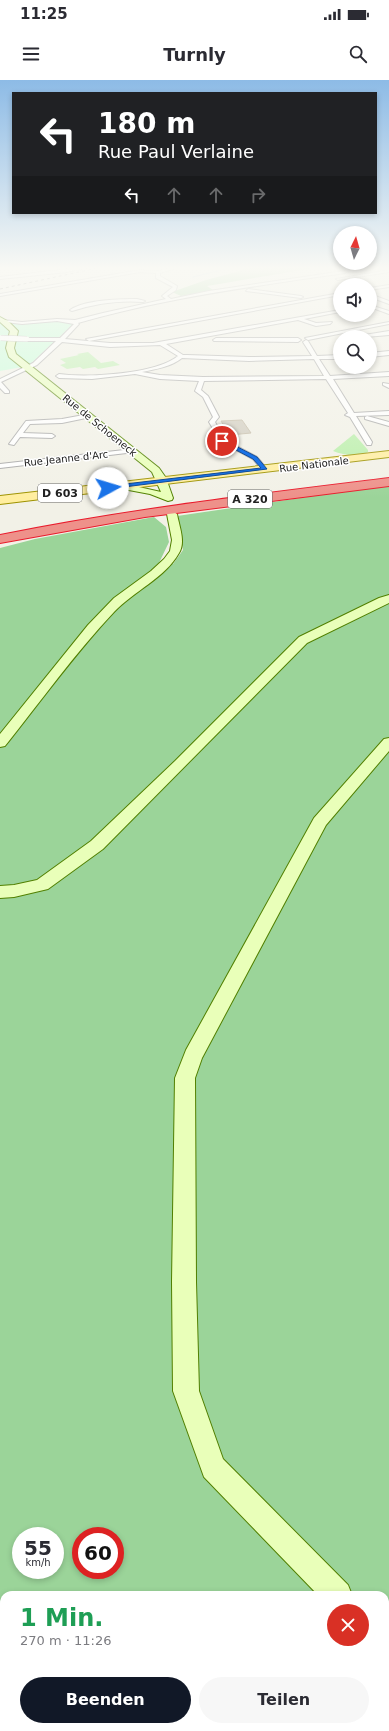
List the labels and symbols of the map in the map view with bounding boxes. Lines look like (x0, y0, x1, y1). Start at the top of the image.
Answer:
north arrow (333, 226, 377, 270)
street label: Rue de Schoeneck (60, 392, 139, 459)
pin (205, 424, 239, 458)
street label: Rue Jeanne d'Arc (23, 449, 109, 468)
street label: Rue Nationale (279, 455, 349, 474)
position arrow (87, 467, 129, 509)
road number: D 603 (38, 484, 82, 502)
road number: A 320 (228, 490, 272, 508)
speed limit sign: 60 (72, 1527, 124, 1579)

